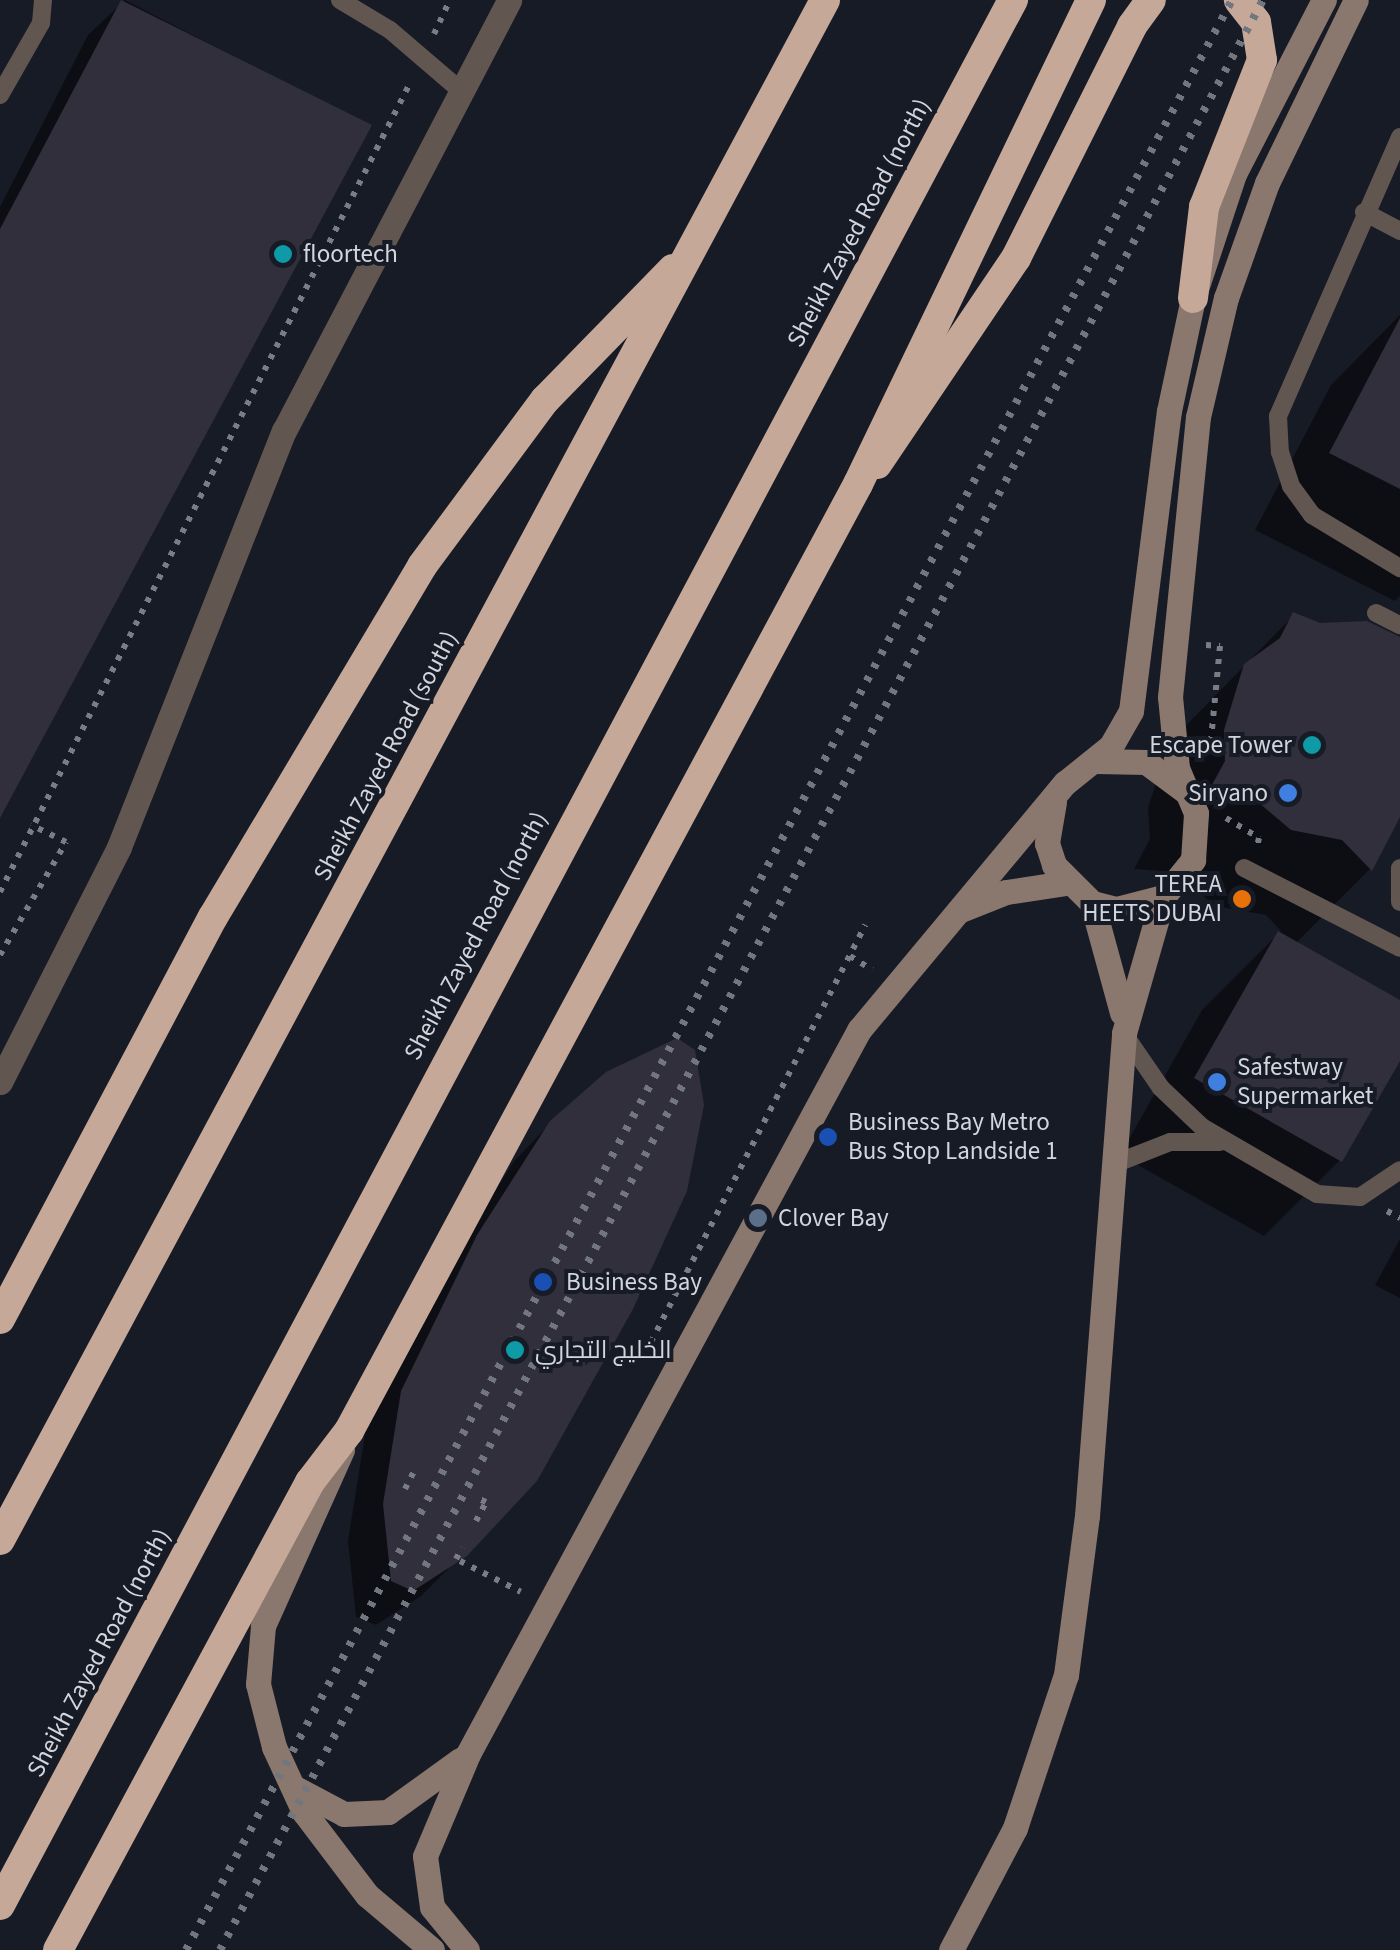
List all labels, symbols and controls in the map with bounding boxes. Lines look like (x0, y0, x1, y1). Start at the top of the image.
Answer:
street label: Sheikh Zayed Road (north) (781, 94, 937, 352)
place label: floortech (303, 239, 398, 269)
marker: floortech (272, 243, 294, 265)
street label: Sheikh Zayed Road (south) (307, 626, 465, 886)
place label: Escape Tower (1149, 730, 1292, 760)
marker: Escape Tower (1301, 734, 1323, 756)
place label: Siryano (1188, 778, 1268, 808)
marker: Siryano (1277, 782, 1299, 804)
street label: Sheikh Zayed Road (north) (398, 807, 554, 1065)
place label: TEREA HEETS DUBAI (1082, 870, 1222, 929)
marker: TEREA HEETS DUBAI (1231, 888, 1253, 910)
place label: Safestway Supermarket (1237, 1053, 1373, 1112)
marker: Safestway Supermarket (1206, 1071, 1228, 1093)
place label: Business Bay Metro Bus Stop Landside 1 (848, 1108, 1058, 1167)
marker: Business Bay Metro Bus Stop Landside 1 (817, 1126, 839, 1148)
place label: Clover Bay (778, 1203, 889, 1233)
marker: Clover Bay (747, 1207, 769, 1229)
place label: Business Bay (566, 1267, 702, 1297)
marker: Business Bay (530, 1269, 556, 1295)
place label: الخليج التجاري (535, 1335, 672, 1365)
marker: الخليج التجاري (504, 1339, 526, 1361)
street label: Sheikh Zayed Road (north) (21, 1524, 177, 1782)

